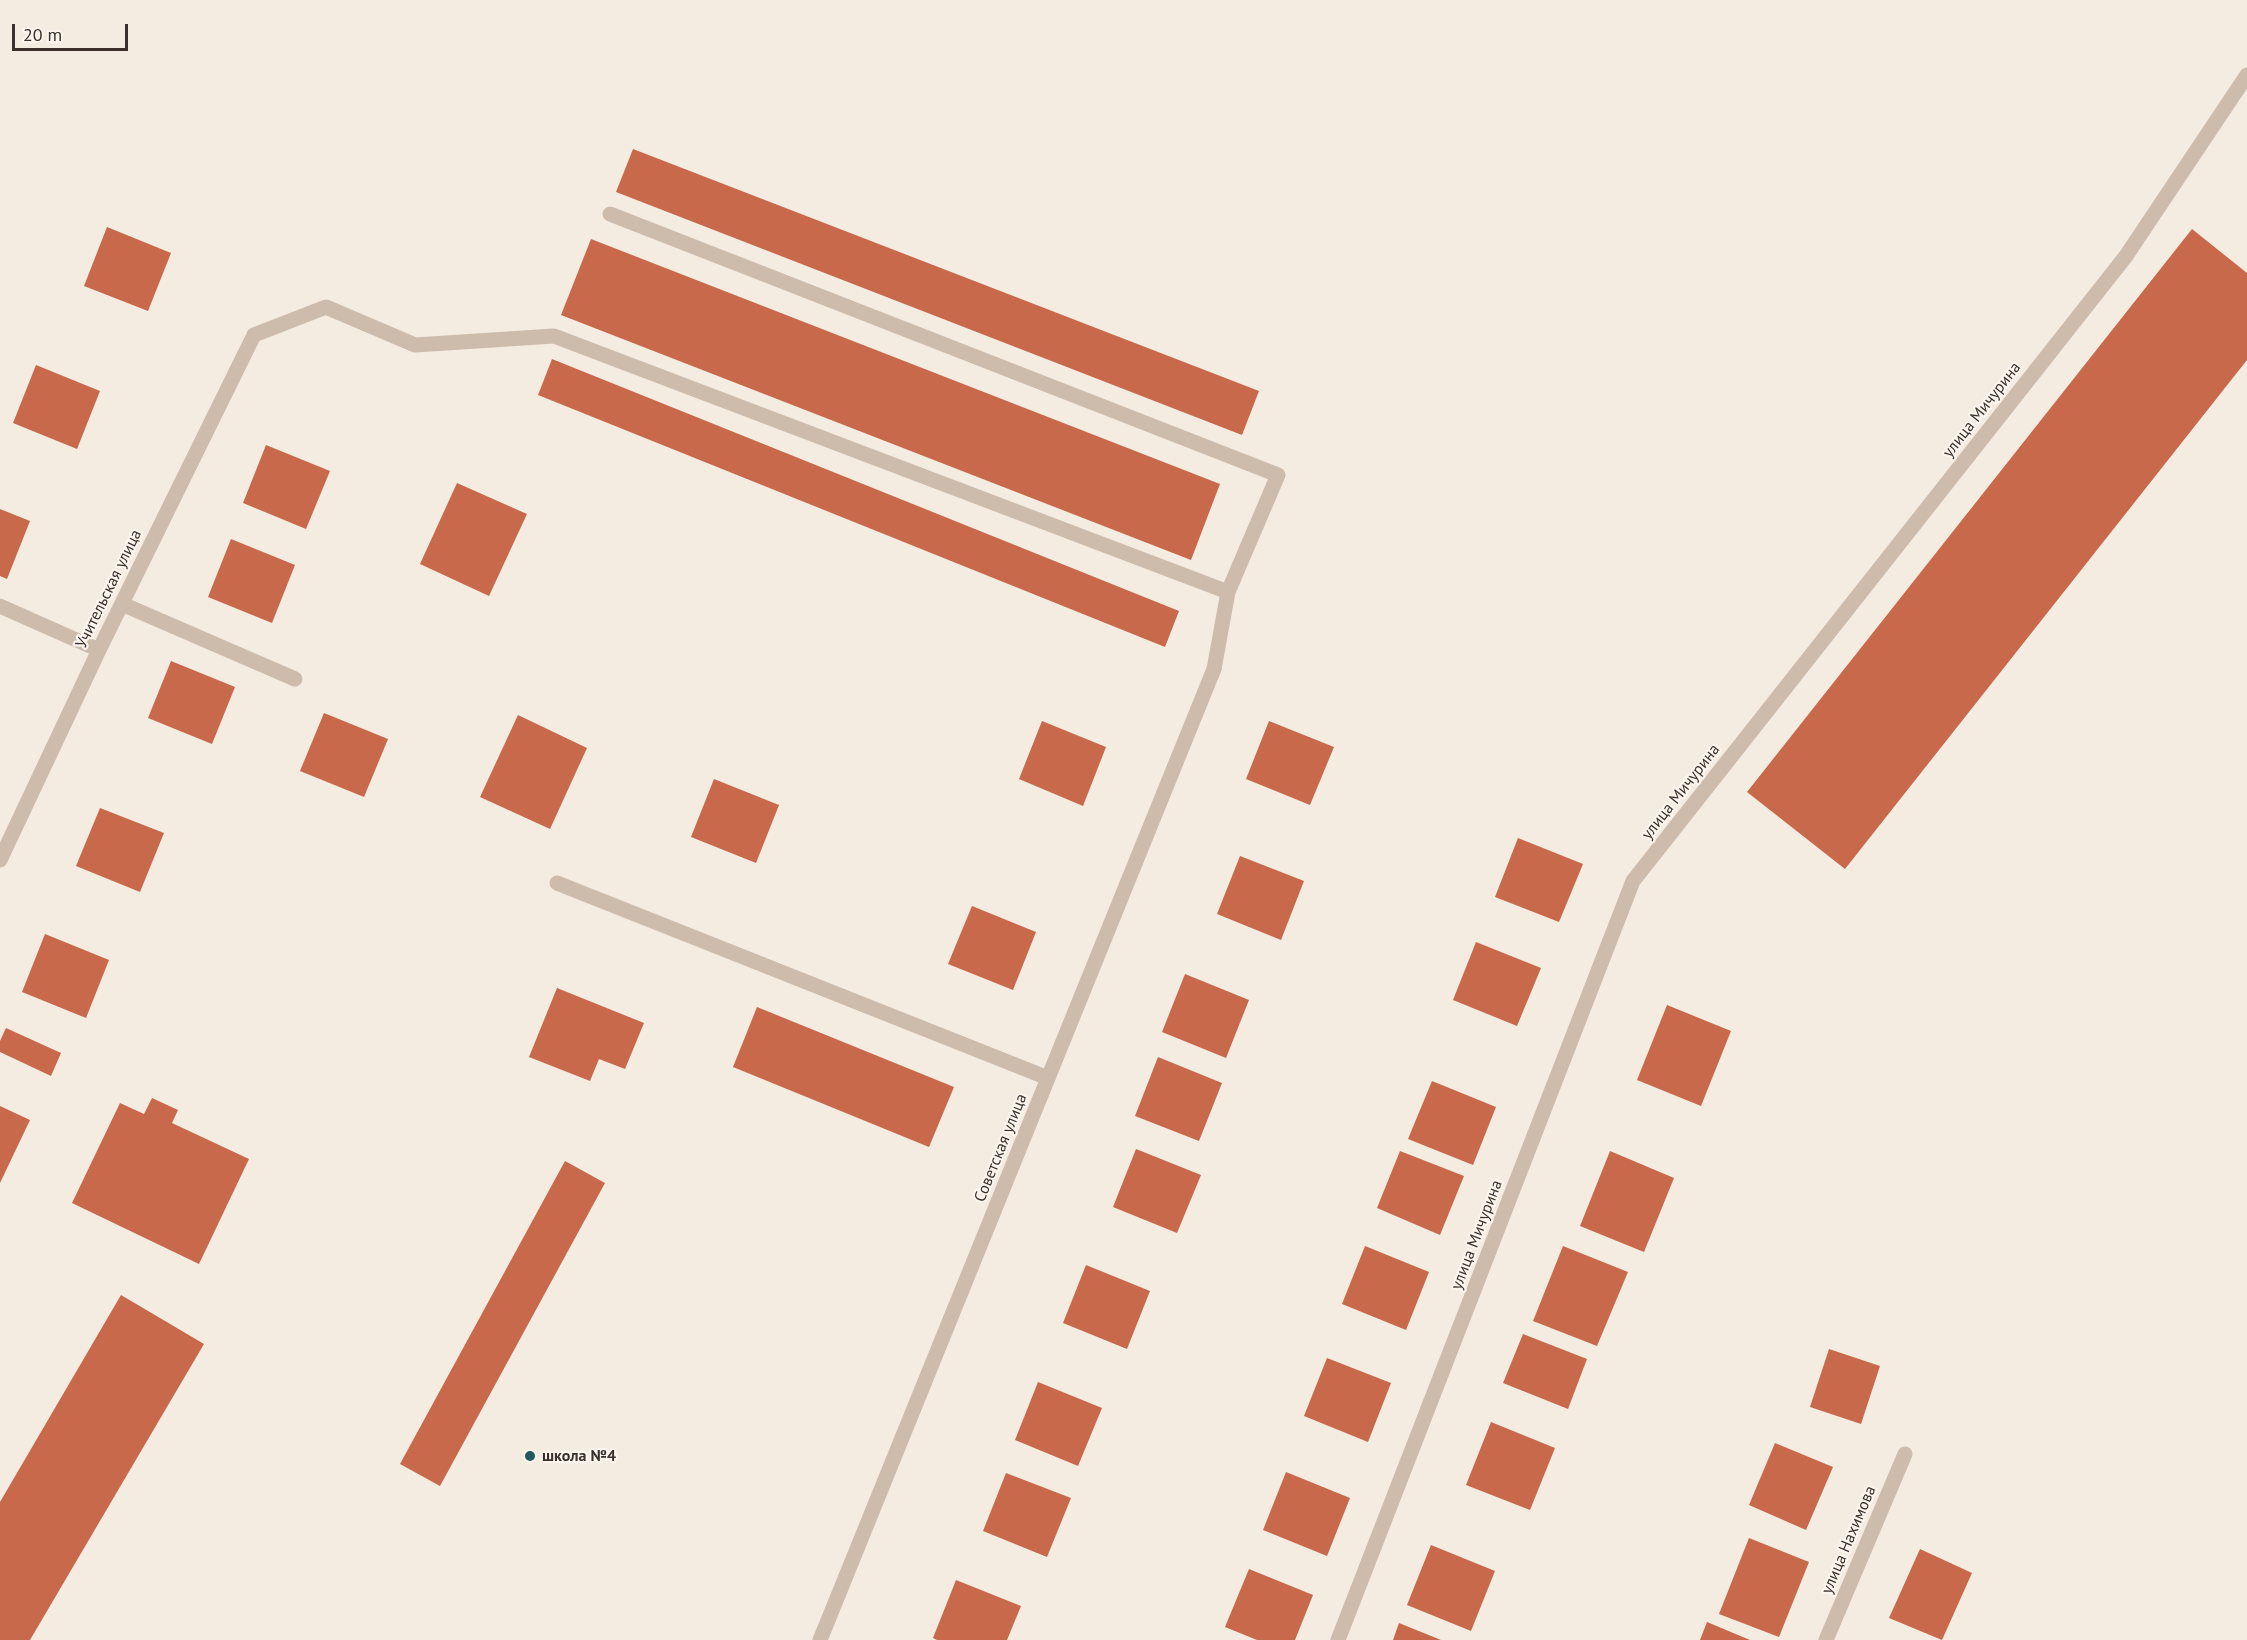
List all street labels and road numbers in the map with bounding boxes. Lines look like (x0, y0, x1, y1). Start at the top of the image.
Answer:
street label: улица Мичурина (1939, 359, 2025, 461)
street label: Учительская улица (72, 527, 146, 651)
street label: улица Мичурина (1638, 741, 1724, 843)
street label: Советская улица (971, 1091, 1031, 1205)
street label: улица Мичурина (1447, 1178, 1507, 1292)
street label: улица Нахимова (1818, 1483, 1880, 1597)

